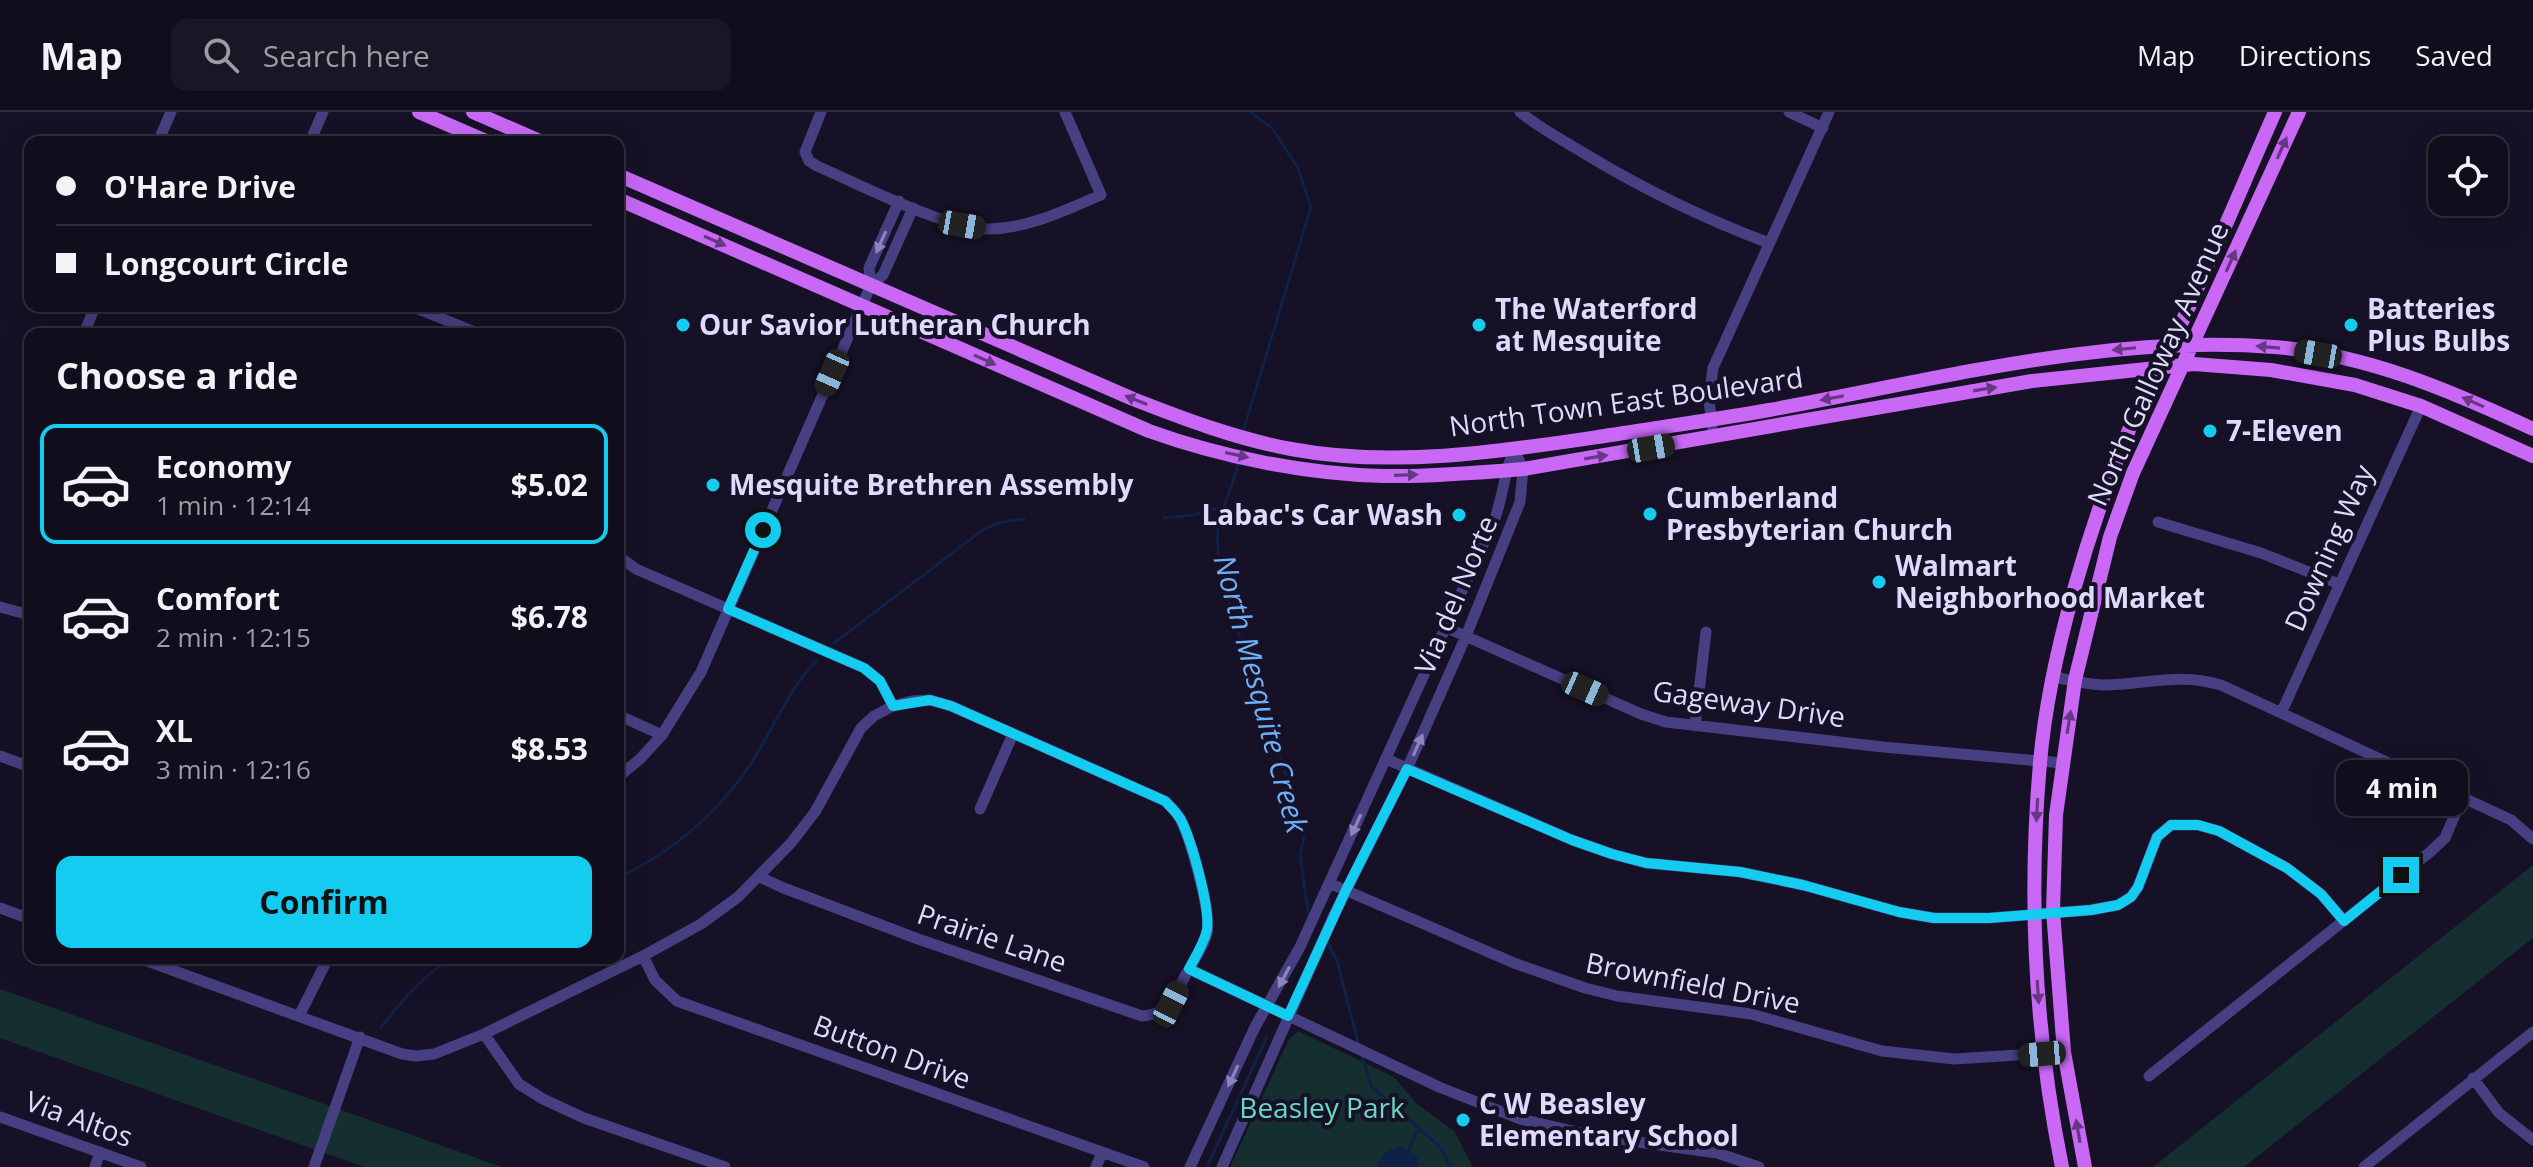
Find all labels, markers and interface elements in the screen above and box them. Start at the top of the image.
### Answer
search box [171,19,731,91]
text: Map [40,29,123,81]
icon: search [199,33,243,77]
text: Search here [263,35,430,76]
text: Map [2137,36,2195,74]
text: Directions [2239,36,2371,74]
text: Saved [2415,36,2493,74]
map controls [2428,136,2508,216]
button: locate [2428,136,2508,216]
one-way arrow [2275,137,2289,160]
text: O'Hare Drive [104,166,296,207]
car [936,209,988,241]
street label: North Galloway Avenue [2077,216,2237,511]
one-way arrow [874,231,888,254]
one-way arrow [703,235,727,248]
text: Longcourt Circle [104,243,349,284]
one-way arrow [2225,249,2238,273]
place label: The Waterford at Mesquite [1495,289,1697,359]
place label: Batteries Plus Bulbs [2367,289,2510,359]
place label: Our Savior Lutheran Church [699,305,1091,343]
marker: Our Savior Lutheran Church [674,316,692,334]
marker: The Waterford at Mesquite [1470,316,1488,334]
marker: Batteries Plus Bulbs [2342,316,2360,334]
car [2292,338,2344,370]
one-way arrow [2256,340,2281,353]
one-way arrow [2111,342,2136,355]
car [811,346,853,400]
text: Choose a ride [56,351,298,400]
one-way arrow [973,353,997,366]
street label: North Town East Boulevard [1446,357,1805,445]
one-way arrow [1973,382,1998,395]
one-way arrow [1819,392,1844,404]
one-way arrow [1124,393,1148,406]
one-way arrow [2462,396,2485,409]
place label: 7-Eleven [2226,411,2343,449]
marker: 7-Eleven [2201,422,2219,440]
car [1625,432,1677,464]
text: Economy [156,446,292,487]
icon: car [60,448,132,520]
one-way arrow [1225,449,1250,462]
one-way arrow [1584,450,1609,463]
street label: Downing Way [2274,458,2382,637]
text: $5.02 [511,464,588,505]
place label: Mesquite Brethren Assembly [729,465,1134,503]
one-way arrow [1394,469,1419,482]
marker: Mesquite Brethren Assembly [704,476,722,494]
place label: Cumberland Presbyterian Church [1666,478,1953,548]
text: 1 min · 12:14 [156,487,311,523]
place label: Labac's Car Wash [1202,495,1443,533]
marker: Cumberland Presbyterian Church [1641,505,1659,523]
marker: Labac's Car Wash [1450,506,1468,524]
street label: Via del Norte [1405,509,1506,680]
route start [745,512,781,548]
place label: Walmart Neighborhood Market [1895,546,2205,616]
water label: North Mesquite Creek [1205,550,1319,839]
marker: Walmart Neighborhood Market [1870,573,1888,591]
text: Comfort [156,578,280,619]
icon: car [60,580,132,652]
text: $6.78 [511,596,588,637]
text: 2 min · 12:15 [156,619,311,655]
car [1558,668,1612,710]
street label: Gageway Drive [1650,671,1848,735]
one-way arrow [2063,709,2076,734]
text: XL [156,710,193,751]
icon: car [60,712,132,784]
text: $8.53 [511,728,588,769]
one-way arrow [1411,733,1425,757]
text: 3 min · 12:16 [156,751,311,787]
callout: 4 min [2335,759,2467,815]
text: 4 min [2366,770,2438,806]
one-way arrow [2031,798,2044,823]
one-way arrow [1349,813,1363,837]
button: Confirm [56,856,592,948]
route end [2383,857,2419,893]
street label: Prairie Lane [913,894,1072,980]
street label: Brownfield Drive [1583,943,1804,1021]
one-way arrow [1278,966,1291,989]
car [1149,977,1193,1031]
one-way arrow [2032,980,2045,1005]
street label: Button Drive [808,1005,976,1097]
car [2017,1040,2067,1068]
one-way arrow [1226,1064,1239,1088]
street label: Via Altos [20,1081,138,1155]
place label: C W Beasley Elementary School [1479,1084,1739,1154]
park label: Beasley Park [1239,1088,1405,1126]
marker: C W Beasley Elementary School [1454,1111,1472,1129]
one-way arrow [2071,1119,2083,1144]

